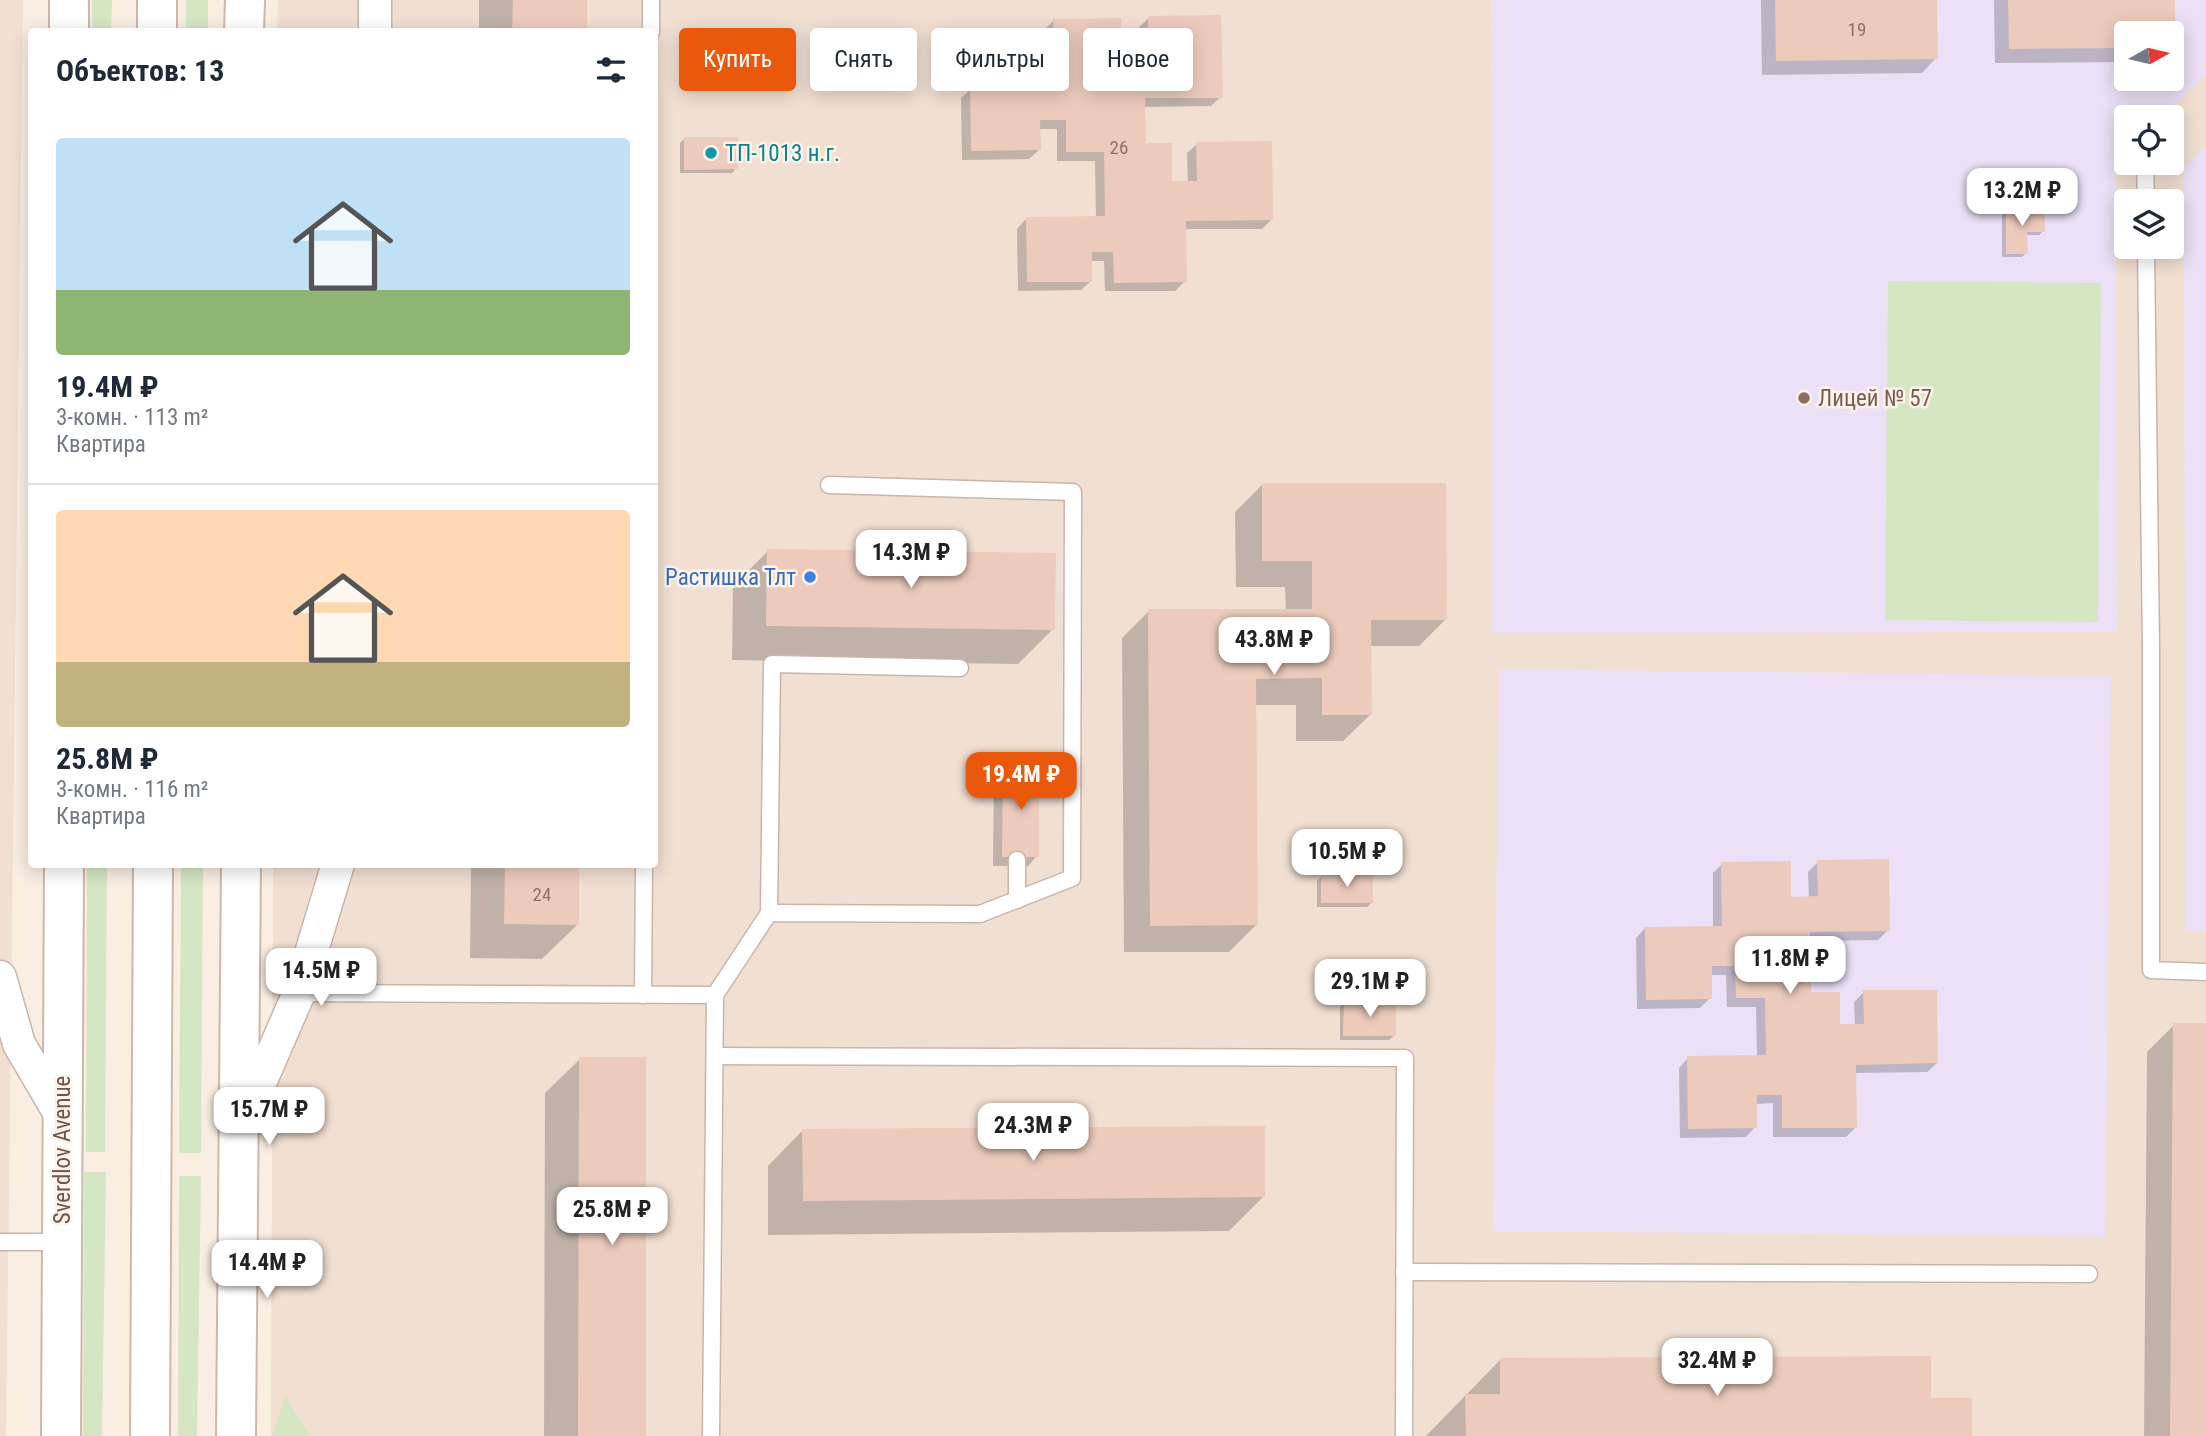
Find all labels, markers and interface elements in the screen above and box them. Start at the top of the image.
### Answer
house number: 19 [1848,18,1866,41]
north arrow [2114,21,2184,91]
map controls [2114,21,2184,259]
chip: Купить [679,28,796,91]
chip: Снять [810,28,917,91]
chip: Фильтры [931,28,1069,91]
chip: Новое [1083,28,1193,91]
icon: filters [592,51,630,89]
text: Объектов: 13 [56,53,224,88]
button: locate [2114,105,2184,175]
house number: 26 [1110,136,1128,159]
place label: ТП-1013 н.г. [725,140,840,167]
marker: ТП-1013 н.г. [703,145,719,161]
pin: 13.2M ₽ [1957,168,2087,228]
text: 13.2M ₽ [1983,177,2061,204]
icon: home [280,183,406,309]
button: layers [2114,189,2184,259]
text: 19.4M ₽ [56,369,159,404]
place label: Лицей № 57 [1818,385,1932,412]
marker: Лицей № 57 [1796,390,1812,406]
text: 3-комн. · 113 m² [56,404,208,431]
text: Квартира [56,431,146,458]
pin: 14.3M ₽ [846,530,976,590]
text: 14.3M ₽ [872,539,950,566]
icon: home [280,555,406,681]
place label: Растишка Тлт [665,564,796,591]
marker: Растишка Тлт [802,569,818,585]
pin: 43.8M ₽ [1209,618,1339,677]
text: 43.8M ₽ [1235,626,1313,653]
text: 25.8M ₽ [56,741,159,776]
pin: 19.4M ₽ [956,752,1086,812]
text: 19.4M ₽ [982,761,1060,788]
text: 3-комн. · 116 m² [56,776,208,803]
text: Квартира [56,803,146,830]
pin: 10.5M ₽ [1282,830,1412,889]
text: 10.5M ₽ [1308,838,1386,865]
house number: 24 [533,883,551,906]
pin: 11.8M ₽ [1725,936,1855,996]
text: 11.8M ₽ [1751,945,1829,972]
pin: 14.5M ₽ [256,948,386,1008]
text: 14.5M ₽ [282,957,360,984]
pin: 29.1M ₽ [1305,960,1435,1019]
text: 29.1M ₽ [1331,968,1409,995]
street label: Sverdlov Avenue [49,1076,76,1224]
pin: 15.7M ₽ [204,1088,334,1147]
text: 15.7M ₽ [230,1096,308,1123]
pin: 24.3M ₽ [968,1104,1098,1163]
text: 24.3M ₽ [994,1112,1072,1139]
pin: 25.8M ₽ [547,1188,677,1247]
text: 25.8M ₽ [573,1196,651,1223]
pin: 14.4M ₽ [202,1240,332,1300]
text: 14.4M ₽ [228,1249,306,1276]
pin: 32.4M ₽ [1652,1338,1782,1398]
text: 32.4M ₽ [1678,1347,1756,1374]

